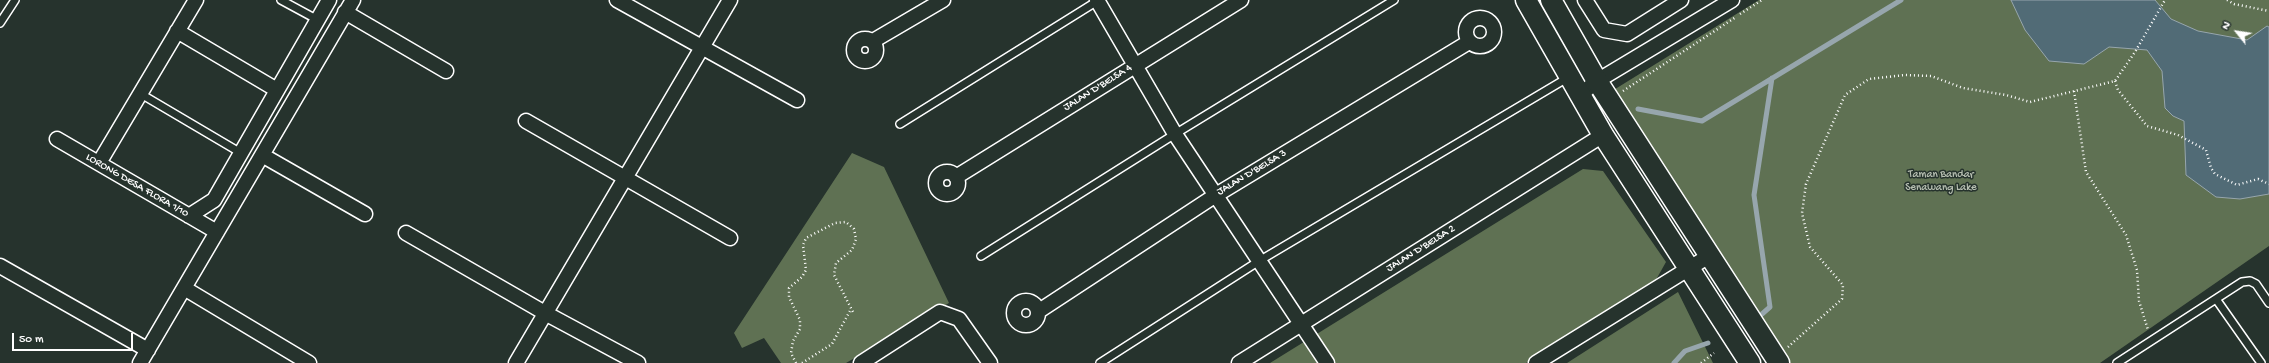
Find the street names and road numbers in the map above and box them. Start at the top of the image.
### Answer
street label: JALAN D'BELSA 4 [1061,62,1135,114]
street label: JALAN D'BELSA 3 [1215,147,1289,199]
street label: LORONG DESA FLORA 1/10 [83,151,191,221]
street label: JALAN D'BELSA 2 [1384,223,1458,275]

